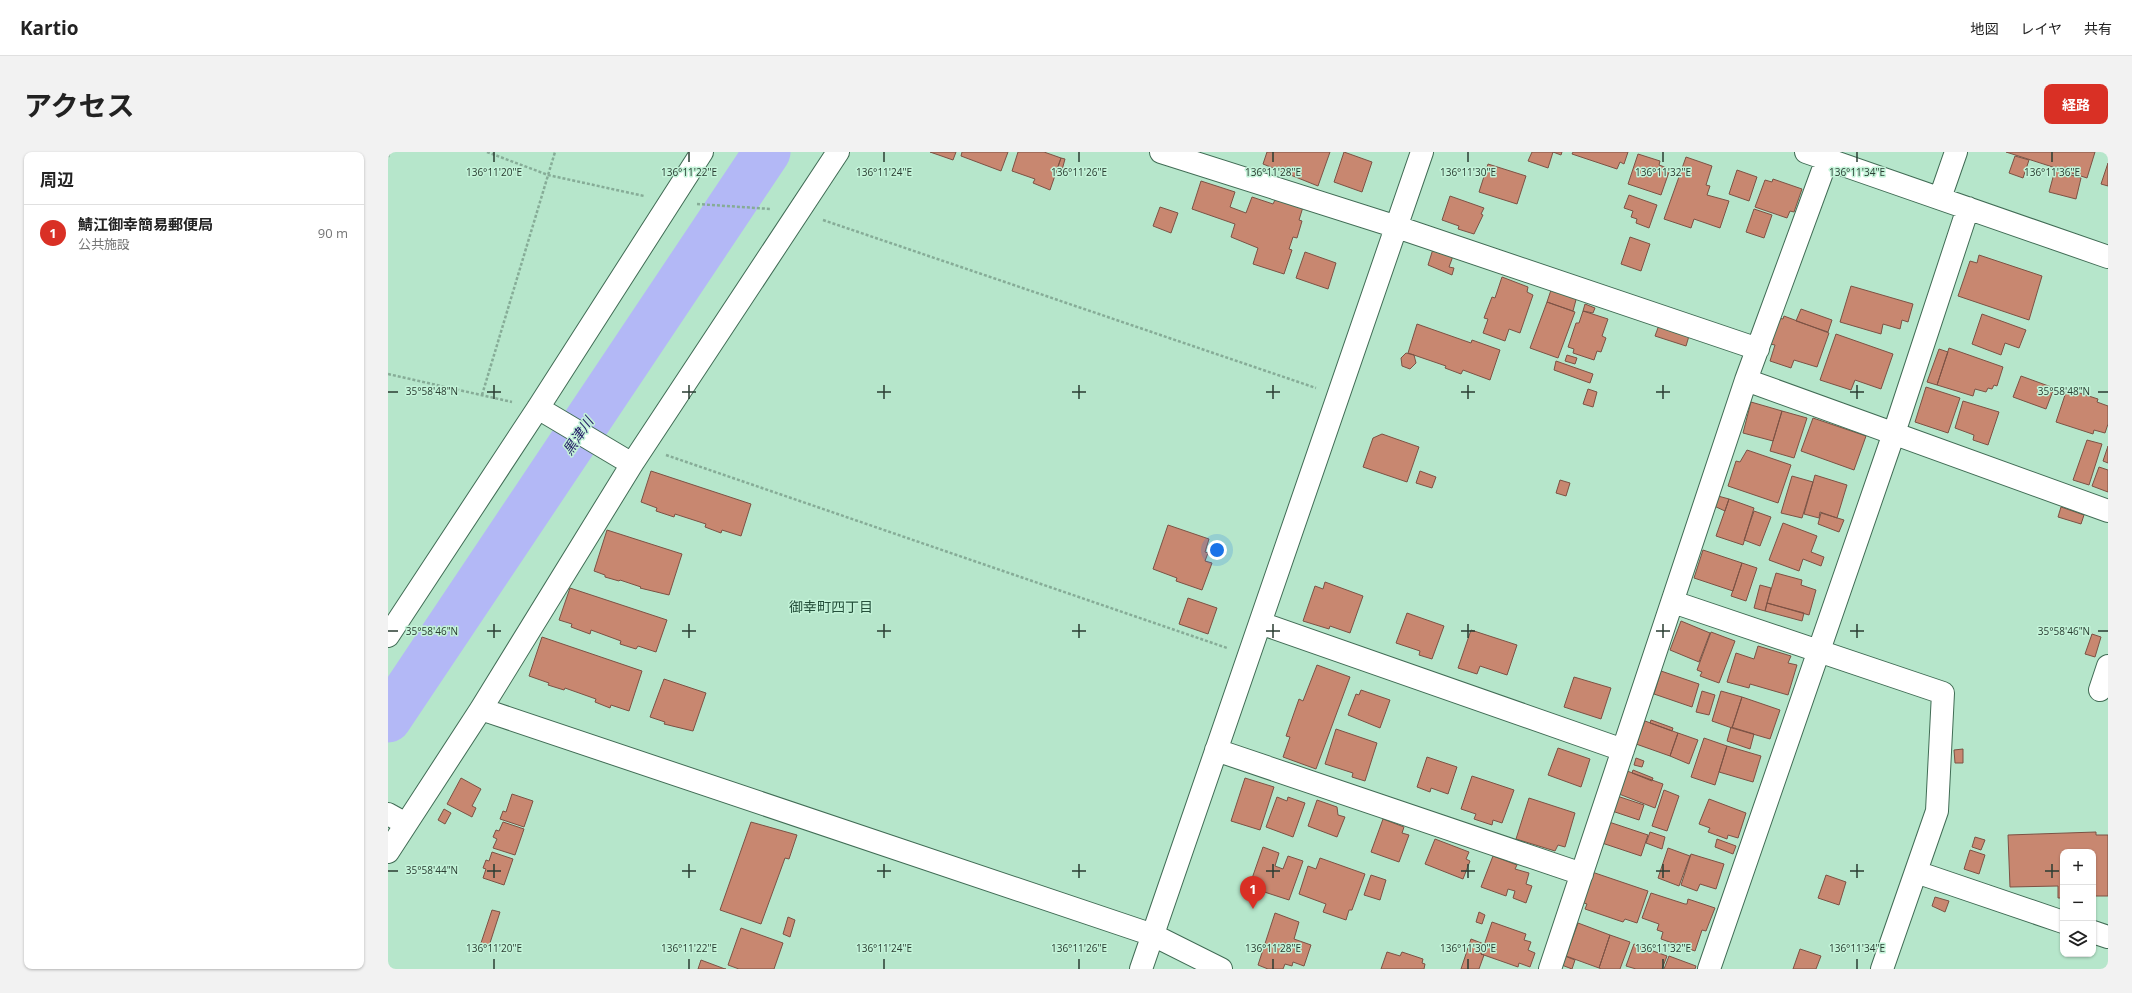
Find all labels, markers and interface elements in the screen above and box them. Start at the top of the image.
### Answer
text: Kartio [20,15,79,41]
text: 地図 [1970,19,1998,38]
text: レイヤ [2020,19,2062,38]
text: 共有 [2084,19,2112,38]
button: 経路 [2044,84,2108,124]
text: アクセス [24,86,135,124]
text: 136°11'20"E [466,165,522,179]
text: 136°11'22"E [661,165,717,179]
text: 136°11'24"E [856,165,912,179]
text: 136°11'26"E [1051,165,1107,179]
text: 136°11'28"E [1245,165,1301,179]
text: 136°11'30"E [1440,165,1496,179]
text: 136°11'32"E [1635,165,1691,179]
text: 136°11'34"E [1829,165,1885,179]
text: 136°11'36"E [2024,165,2080,179]
text: 周辺 [40,168,74,191]
text: 鯖江御幸簡易郵便局 [78,214,213,234]
text: 1 [49,224,57,242]
text: 90 m [318,224,348,242]
text: 公共施設 [78,235,130,253]
text: 35°58'48"N [406,384,458,398]
text: 35°58'48"N [2038,384,2090,398]
water label: 黒津川 [558,411,598,458]
your location [1207,540,1227,560]
district label: 御幸町四丁目 [789,597,873,616]
text: 35°58'46"N [406,624,458,638]
text: 35°58'46"N [2038,624,2090,638]
map controls [2060,849,2096,957]
button: + [2060,849,2096,885]
text: 35°58'44"N [406,863,458,877]
pin: 1 [1240,876,1266,909]
button: − [2060,885,2096,921]
button: layers [2060,921,2096,957]
text: 136°11'20"E [466,941,522,955]
text: 136°11'22"E [661,941,717,955]
text: 136°11'24"E [856,941,912,955]
text: 136°11'26"E [1051,941,1107,955]
text: 136°11'28"E [1245,941,1301,955]
text: 136°11'30"E [1440,941,1496,955]
text: 136°11'32"E [1635,941,1691,955]
text: 136°11'34"E [1829,941,1885,955]

